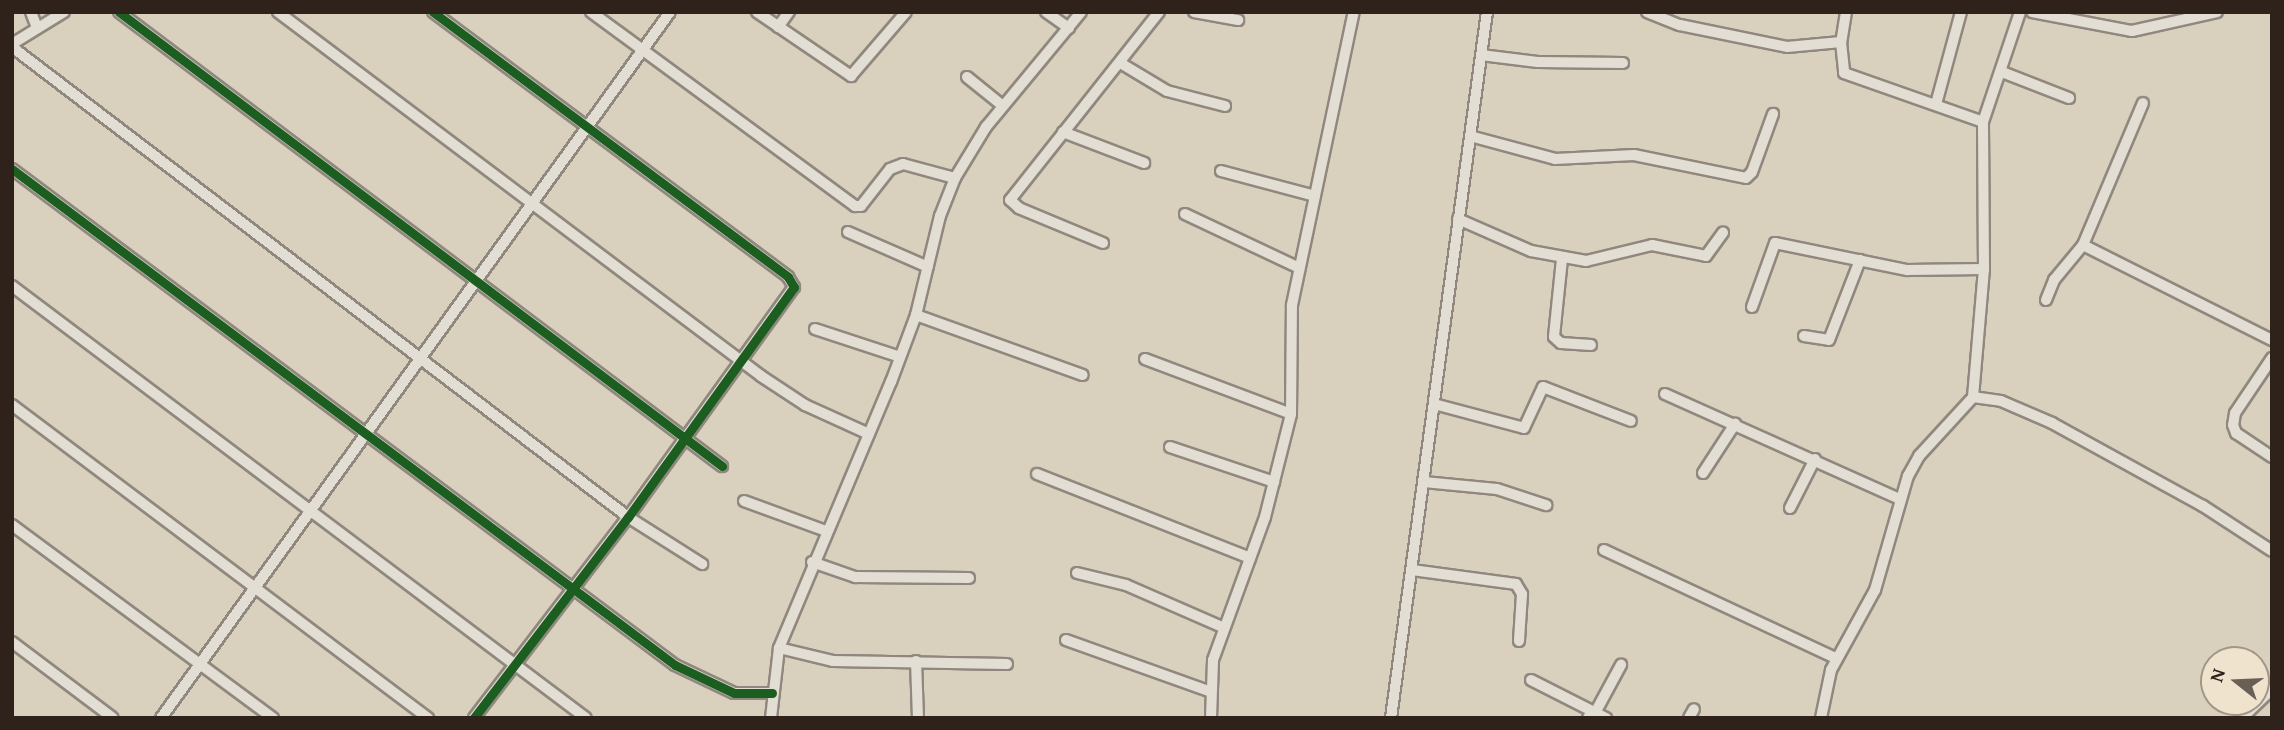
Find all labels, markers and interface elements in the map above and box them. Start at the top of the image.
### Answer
north arrow [2200,646,2270,716]
text: N [2202,665,2232,686]

